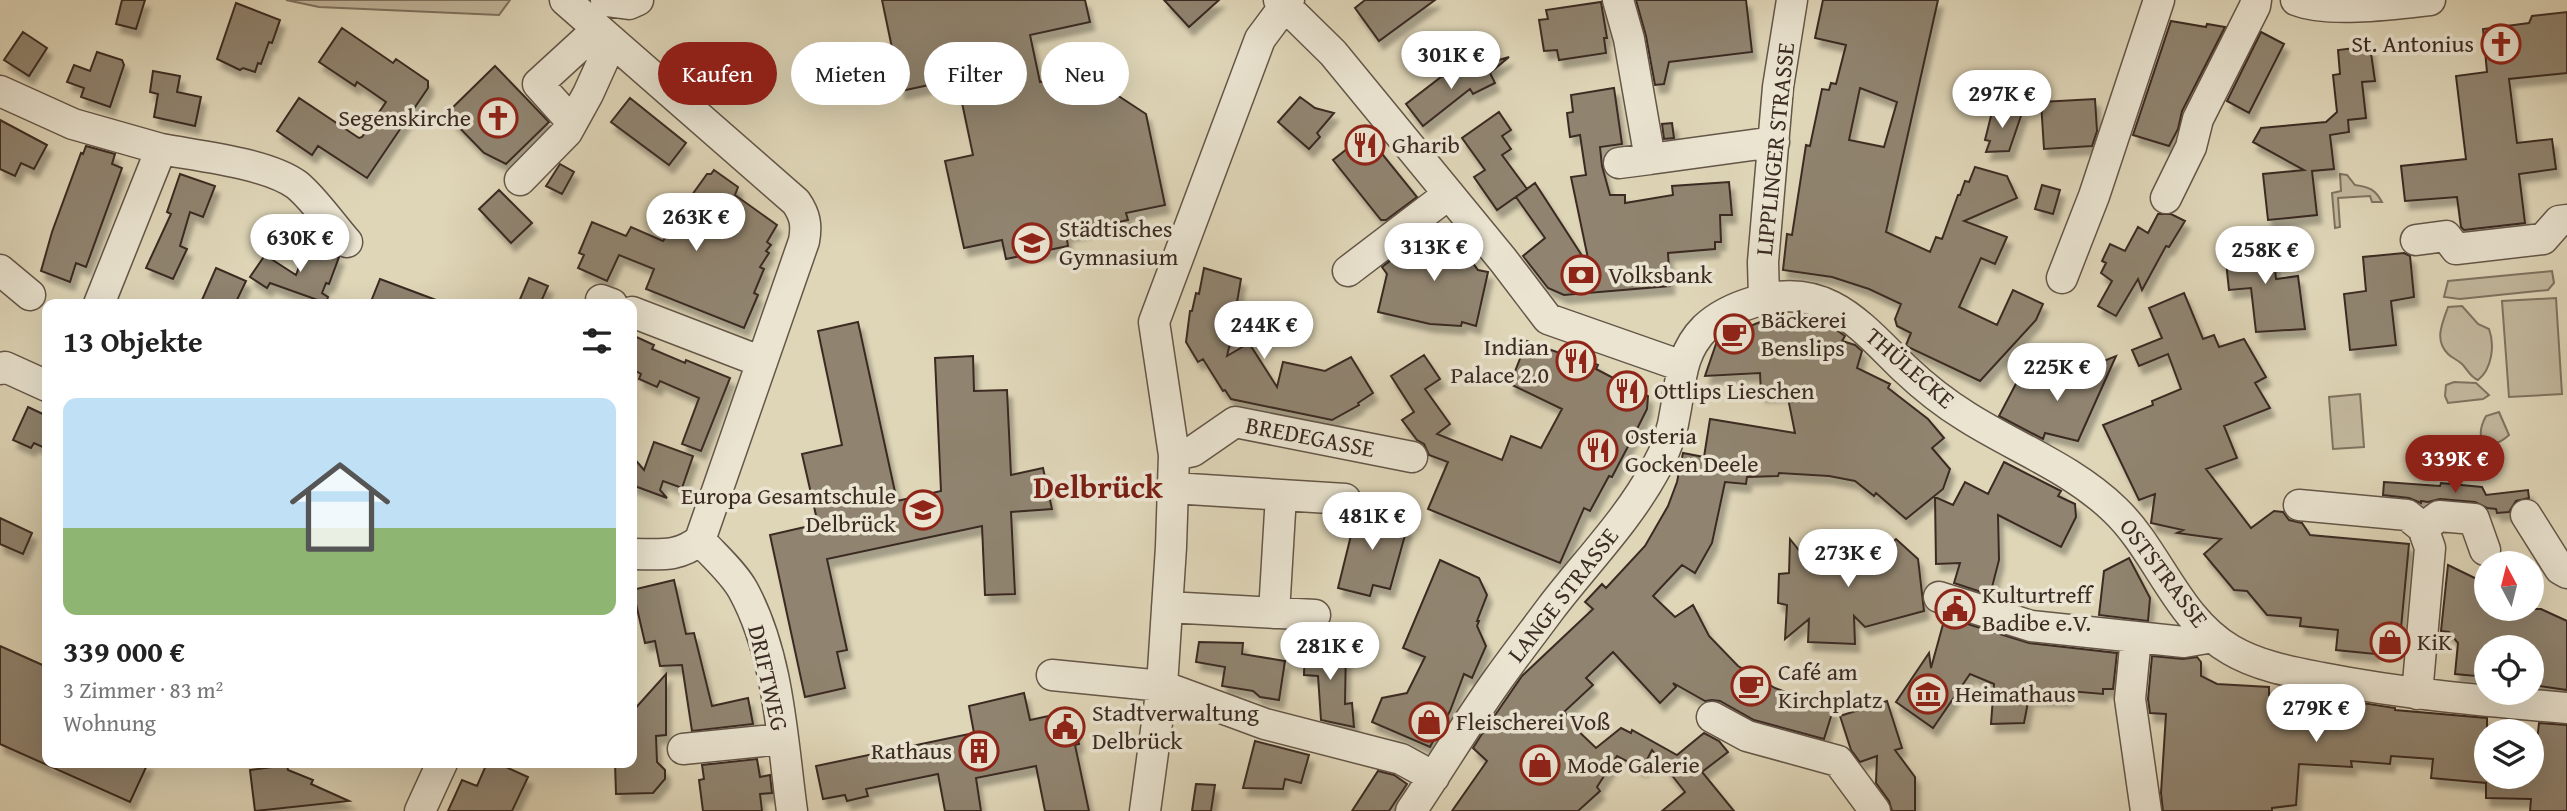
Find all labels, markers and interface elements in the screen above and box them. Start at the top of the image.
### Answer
church icon: St. Antonius [2480,23,2522,65]
place label: St. Antonius [2351,26,2474,61]
pin: 301K € [1394,32,1508,91]
text: 301K € [1417,37,1485,70]
street label: LIPPLINGER STRASSE [1746,41,1803,257]
chip: Kaufen [658,42,777,105]
chip: Mieten [791,42,910,105]
chip: Filter [924,42,1027,105]
chip: Neu [1041,42,1129,105]
pin: 297K € [1945,71,2059,130]
text: 297K € [1968,76,2036,109]
church icon: Segenskirche [477,97,519,139]
place label: Segenskirche [338,100,471,135]
restaurant icon: Gharib [1344,124,1386,166]
place label: Gharib [1392,127,1460,162]
pin: 263K € [639,194,753,253]
text: 263K € [662,199,730,232]
place label: Städtisches Gymnasium [1059,211,1179,274]
pin: 630K € [243,215,357,274]
text: 630K € [266,220,334,253]
school or university icon: Städtisches Gymnasium [1011,222,1053,264]
pin: 313K € [1377,224,1491,283]
pin: 258K € [2208,226,2322,286]
text: 313K € [1400,229,1468,262]
text: 258K € [2231,232,2299,265]
bank icon: Volksbank [1560,254,1602,296]
place label: Volksbank [1608,257,1713,292]
pin: 244K € [1207,302,1321,361]
place label: Bäckerei Benslips [1761,302,1847,365]
text: 244K € [1230,307,1298,340]
cafe icon: Bäckerei Benslips [1713,313,1755,355]
text: 13 Objekte [63,319,203,363]
street label: THÜLECKE [1858,319,1963,416]
icon: filters [578,322,616,360]
place label: Indian Palace 2.0 [1451,329,1550,392]
restaurant icon: Indian Palace 2.0 [1555,340,1597,382]
pin: 225K € [2000,344,2114,403]
text: 225K € [2023,349,2091,382]
restaurant icon: Ottlips Lieschen [1606,370,1648,412]
place label: Ottlips Lieschen [1654,373,1815,408]
street label: BREDEGASSE [1243,407,1378,466]
place label: Osteria Gocken Deele [1625,418,1759,481]
restaurant icon: Osteria Gocken Deele [1577,429,1619,471]
pin: 339K € [2398,435,2512,495]
text: 339K € [2421,441,2489,474]
icon: home [277,444,403,570]
district label: Delbrück [1033,463,1164,510]
place label: Europa Gesamtschule Delbrück [681,478,897,541]
school or university icon: Europa Gesamtschule Delbrück [902,489,944,531]
pin: 481K € [1315,492,1429,552]
text: 481K € [1338,498,1406,531]
street label: OSTSTRASSE [2112,511,2217,635]
street label: LANGE STRASSE [1499,520,1626,670]
pin: 273K € [1791,530,1905,589]
text: 273K € [1814,535,1882,568]
north arrow [2474,551,2544,621]
map controls [2474,551,2544,789]
place label: Kulturtreff Badibe e.V. [1982,577,2095,640]
public building icon: Kulturtreff Badibe e.V. [1934,588,1976,630]
shop icon: KiK [2369,621,2411,663]
street label: DRIFTWEG [739,622,798,734]
pin: 281K € [1273,622,1387,682]
place label: KiK [2417,624,2453,659]
text: 281K € [1296,628,1364,661]
text: 339 000 € [63,629,185,673]
button: locate [2474,635,2544,705]
place label: Café am Kirchplatz [1778,654,1882,717]
cafe icon: Café am Kirchplatz [1730,665,1772,707]
text: 3 Zimmer · 83 m² [63,673,223,706]
museum icon: Heimathaus [1907,673,1949,715]
place label: Heimathaus [1955,676,2076,711]
pin: 279K € [2259,684,2373,744]
text: 279K € [2282,690,2350,723]
place label: Stadtverwaltung Delbrück [1092,695,1259,758]
shop icon: Fleischerei Voß [1408,701,1450,743]
place label: Fleischerei Voß [1456,704,1610,739]
text: Wohnung [63,706,156,739]
public building icon: Stadtverwaltung Delbrück [1044,706,1086,748]
button: layers [2474,719,2544,789]
building icon: Rathaus [958,730,1000,772]
place label: Rathaus [871,733,952,768]
shop icon: Mode Galerie [1519,744,1561,786]
place label: Mode Galerie [1567,747,1700,782]

